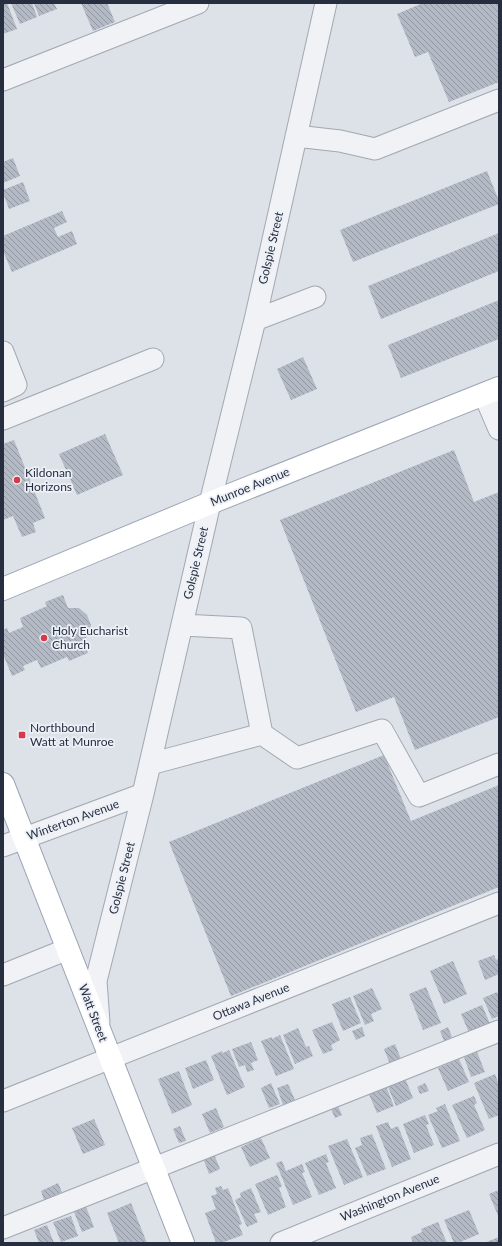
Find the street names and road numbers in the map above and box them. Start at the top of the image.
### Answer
street label: Golspie Street [255,209,286,286]
street label: Munroe Avenue [208,464,292,509]
street label: Golspie Street [180,524,211,601]
street label: Winterton Avenue [25,796,121,843]
street label: Golspie Street [105,839,138,916]
street label: Ottawa Avenue [210,979,291,1024]
street label: Watt Street [76,982,112,1044]
street label: Washington Avenue [338,1171,442,1224]

